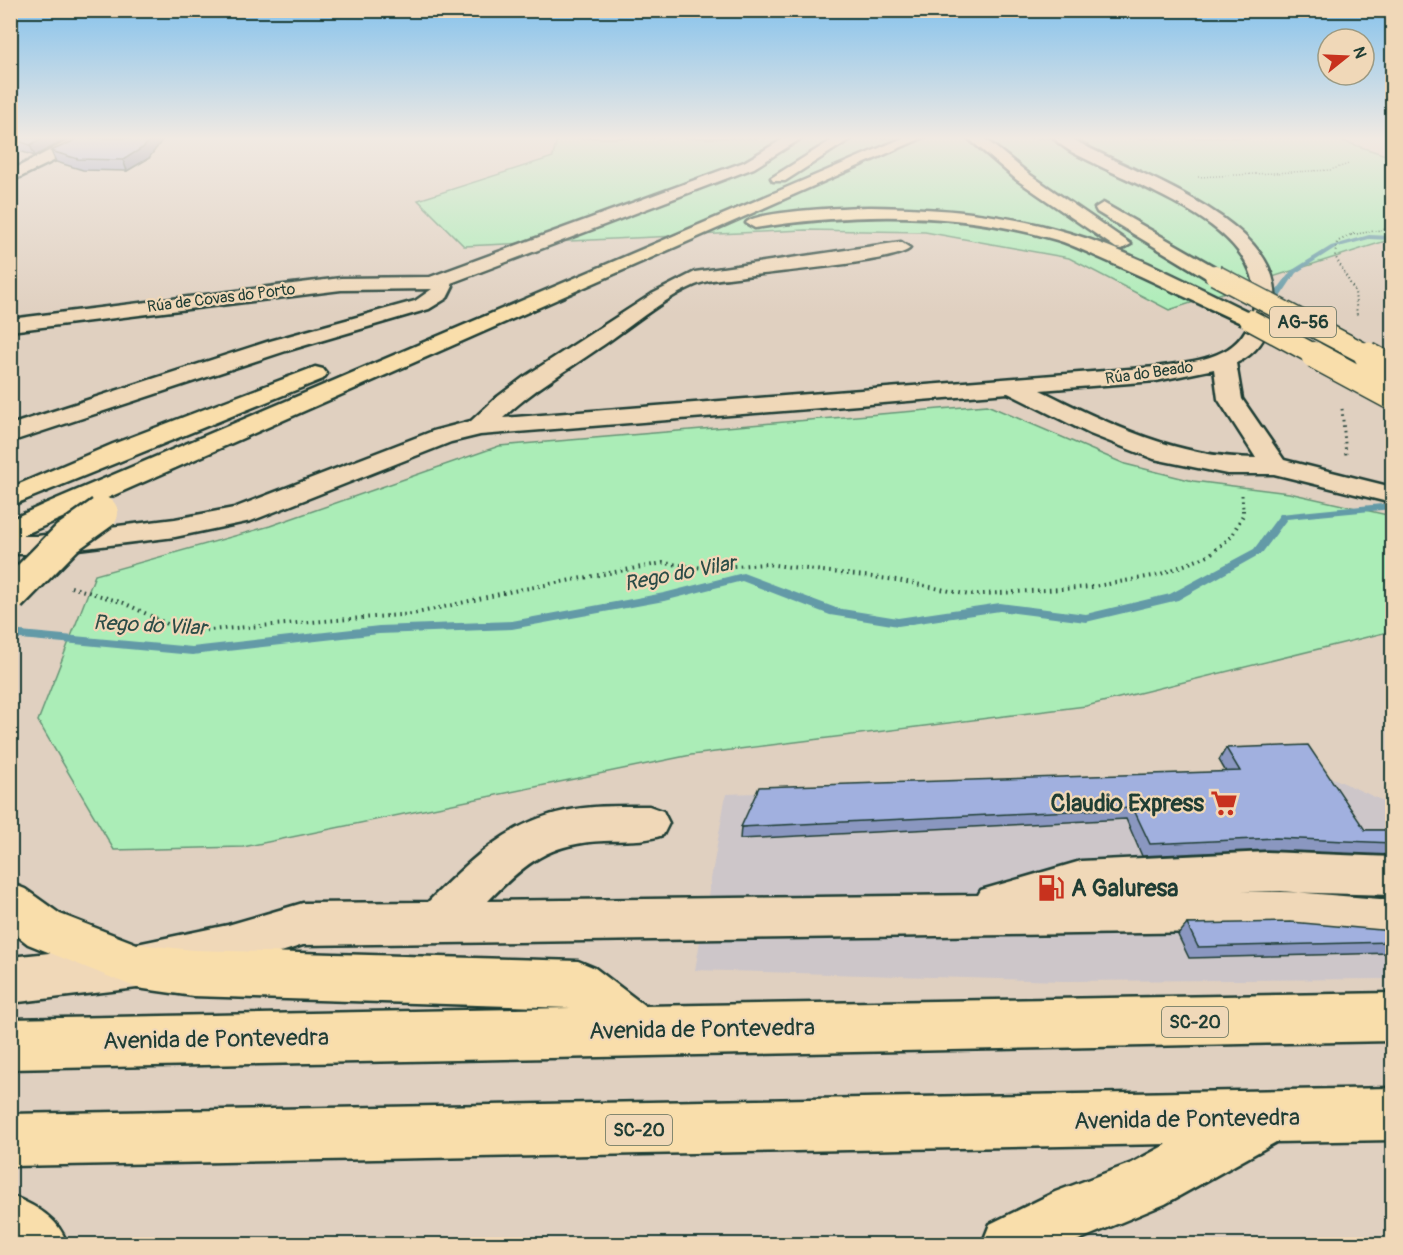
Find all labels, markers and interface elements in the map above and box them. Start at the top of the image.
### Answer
north arrow [1316,27,1376,87]
text: N [1348,44,1371,61]
street label: Rúa de Covas do Porto [146,279,297,317]
road number: AG-56 [1270,307,1336,337]
street label: Rúa do Beado [1104,357,1195,389]
water label: Rego do Vilar [622,549,741,598]
water label: Rego do Vilar [93,609,210,642]
supermarket icon: Claudio Express [1209,788,1239,818]
place label: Claudio Express [1051,789,1204,818]
fuel station icon: A Galuresa [1036,873,1066,903]
place label: A Galuresa [1071,874,1178,903]
road number: SC-20 [1162,1007,1228,1037]
street label: Avenida de Pontevedra [589,1013,815,1046]
street label: Avenida de Pontevedra [103,1023,329,1056]
street label: Avenida de Pontevedra [1074,1103,1300,1136]
road number: SC-20 [606,1115,672,1145]

